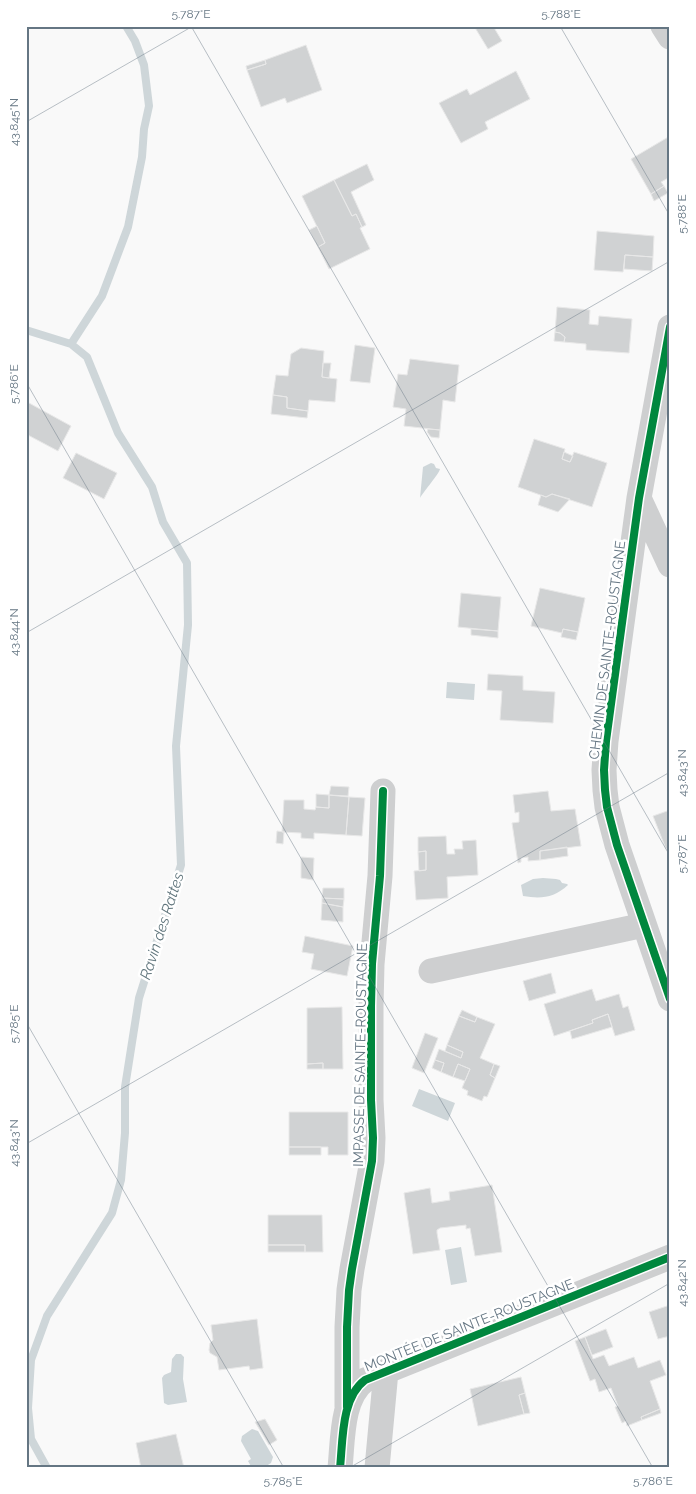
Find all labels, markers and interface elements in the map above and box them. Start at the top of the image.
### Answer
text: 5.787°E [172,7,210,21]
text: 5.788°E [541,7,581,21]
text: 43.845°N [7,98,21,146]
text: 5.788°E [675,194,689,234]
text: 5.786°E [7,364,21,404]
street label: CHEMIN DE SAINTE-ROUSTAGNE [586,540,628,760]
text: 43.844°N [7,608,21,656]
text: 43.843°N [675,749,689,797]
text: 5.787°E [675,835,689,873]
water label: Ravin des Rattes [136,870,188,982]
street label: IMPASSE DE SAINTE-ROUSTAGNE [350,943,370,1167]
text: 5.785°E [7,1004,21,1044]
text: 43.843°N [7,1119,21,1167]
text: 43.842°N [675,1259,689,1307]
street label: MONTÉE DE SAINTE-ROUSTAGNE [362,1275,576,1374]
text: 5.785°E [263,1474,303,1488]
text: 5.786°E [633,1474,673,1488]

